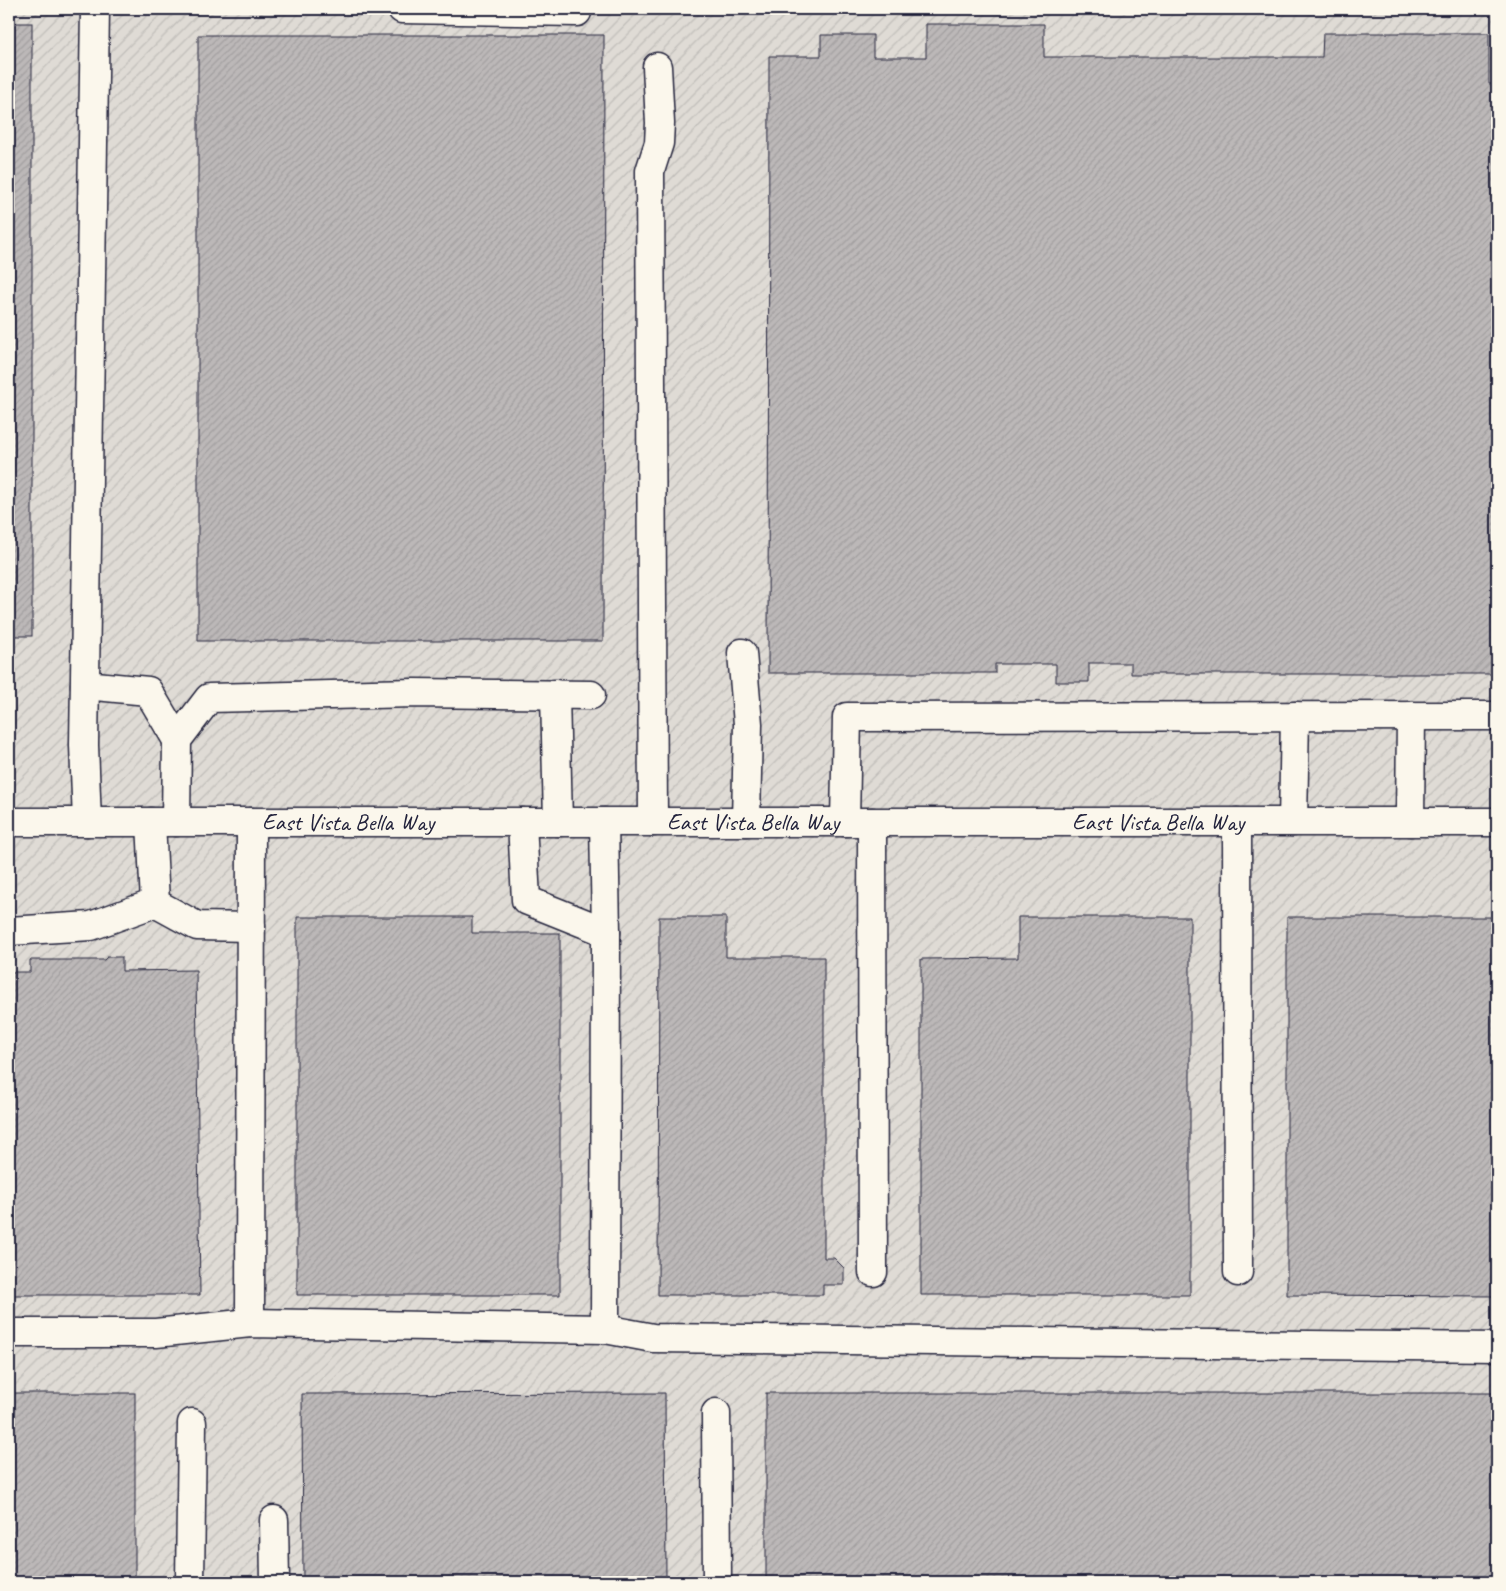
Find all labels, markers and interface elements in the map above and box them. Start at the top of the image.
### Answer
street label: East Vista Bella Way [262,807,436,837]
street label: East Vista Bella Way [667,807,841,837]
street label: East Vista Bella Way [1072,807,1246,837]

